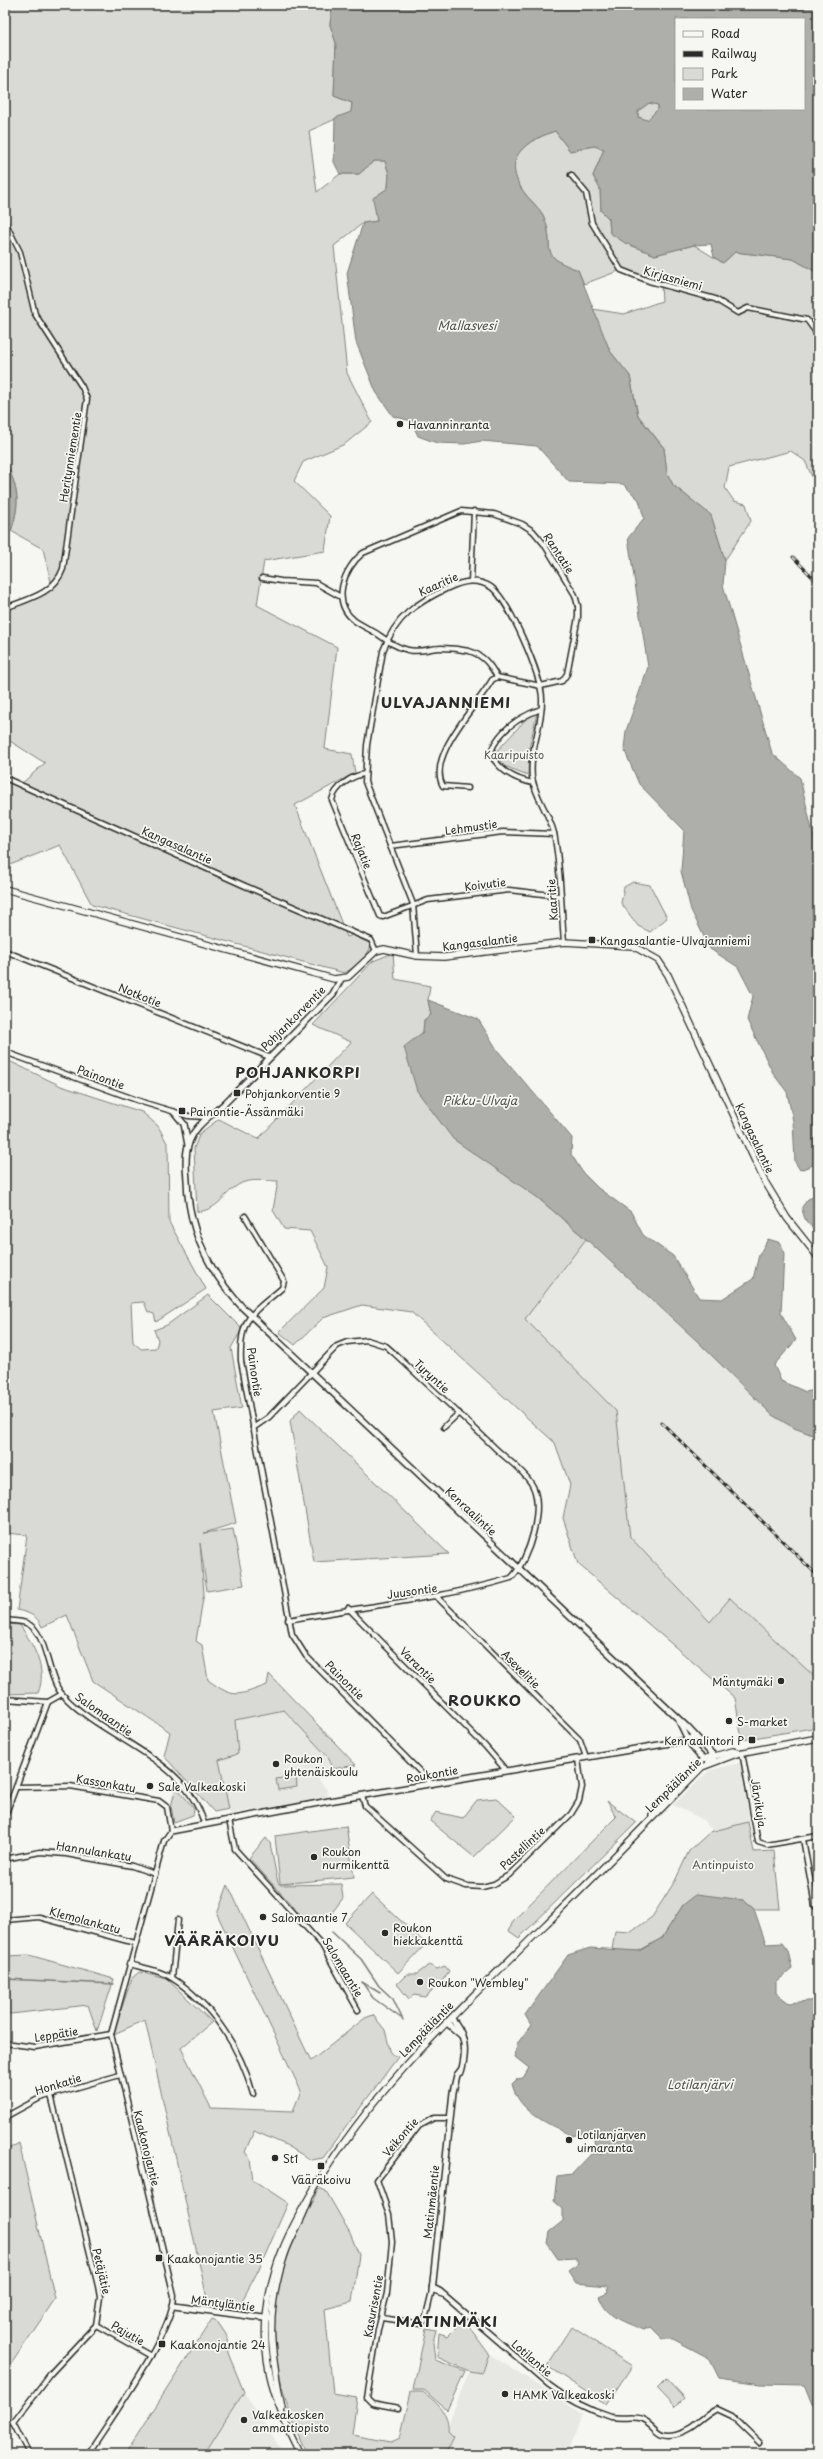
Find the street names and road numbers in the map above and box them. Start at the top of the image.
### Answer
street label: Kirjasniemi [642,262,704,294]
street label: Heritynniementie [54,410,86,503]
street label: Rantatie [539,529,579,577]
street label: Kaaritie [415,568,461,600]
street label: Lehmustie [444,815,498,839]
street label: Kangasalantie [139,822,215,868]
street label: Rajatie [347,831,377,872]
street label: Koivutie [463,873,507,895]
street label: Kaaritie [542,878,562,921]
street label: Kangasalantie [441,929,519,955]
street label: Notkotie [116,979,164,1011]
street label: Pohjankorventie [257,982,329,1054]
street label: Painontie [75,1061,127,1094]
street label: Kangasalantie [731,1100,779,1176]
street label: Painontie [243,1346,267,1398]
street label: Tyryntie [410,1355,454,1397]
street label: Kenraalintie [441,1483,501,1539]
street label: Juusontie [386,1579,438,1603]
street label: Varantie [396,1643,440,1687]
street label: Asevelitie [498,1646,544,1692]
street label: Painontie [321,1656,369,1704]
street label: Salomaantie [72,1688,136,1740]
street label: Lempääläntie [641,1754,705,1816]
street label: Roukontie [405,1761,459,1787]
street label: Kassonkatu [75,1769,137,1797]
street label: Järvikuja [747,1777,771,1829]
street label: Pastellintie [496,1822,549,1873]
street label: Hannulankatu [55,1837,133,1865]
street label: Klemolankatu [47,1902,123,1938]
street label: Salomaantie [318,1934,368,2000]
street label: Lempääläntie [395,1997,457,2061]
street label: Leppätie [33,2022,79,2046]
street label: Honkatie [33,2069,84,2099]
street label: Kaakonojantie [129,2108,165,2188]
street label: Veikontie [378,2113,422,2160]
street label: Matinmäentie [419,2164,443,2240]
street label: Petäjätie [88,2246,116,2296]
street label: Kasurisentie [359,2273,387,2339]
street label: Mäntyläntie [190,2291,256,2315]
street label: Pajutie [108,2317,148,2349]
street label: Lotilantie [508,2335,556,2381]

